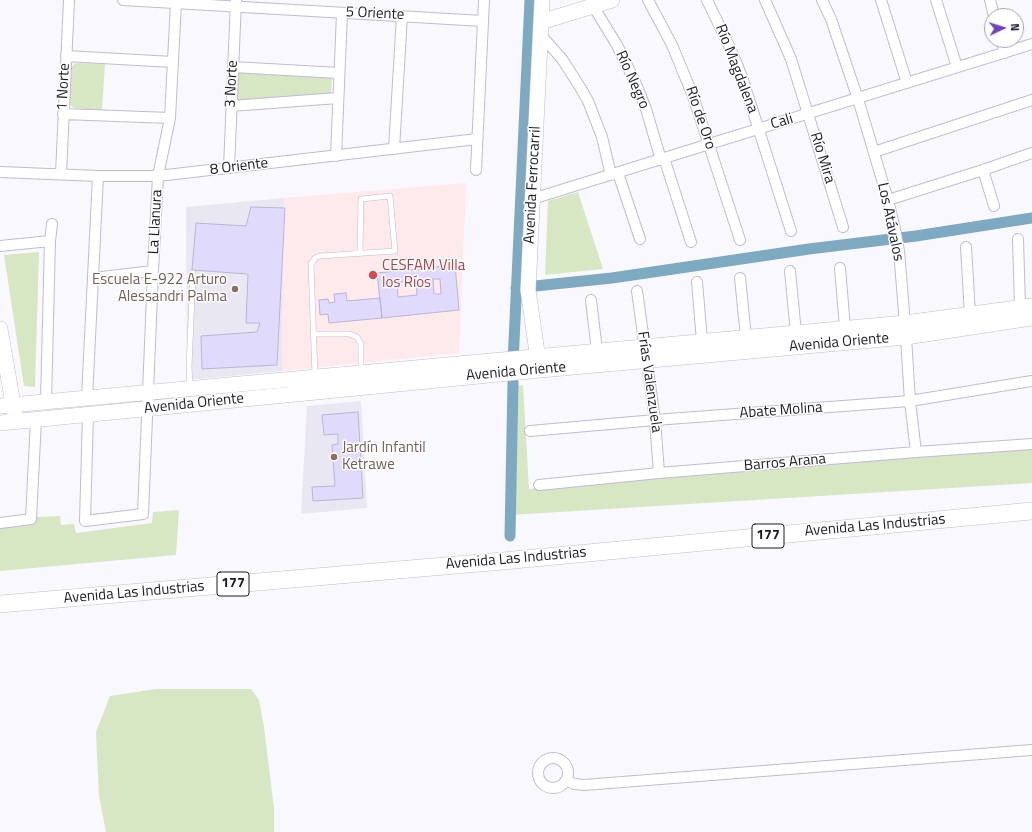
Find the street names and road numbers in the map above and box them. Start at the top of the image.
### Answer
street label: 5 Oriente [345,3,405,25]
street label: Río Magdalena [711,22,761,116]
street label: Río Negro [611,48,653,112]
street label: 3 Norte [222,60,242,108]
street label: 1 Norte [54,63,74,111]
street label: Río de Oro [681,84,719,152]
street label: Cali [769,110,795,134]
street label: Avenida Ferrocarril [521,126,545,244]
street label: Río Mira [806,130,838,186]
street label: 8 Oriente [209,155,269,179]
street label: Los Atávalos [873,181,907,263]
street label: La Llanura [145,189,167,255]
street label: Frías Valenzuela [633,330,665,434]
street label: Avenida Oriente [788,330,890,356]
street label: Avenida Oriente [465,359,567,385]
street label: Avenida Oriente [143,390,245,418]
street label: Abate Molina [739,399,823,423]
street label: Barros Arana [743,450,827,476]
street label: Avenida Las Industrias [804,511,946,541]
road number: 177 [752,524,784,548]
street label: Avenida Las Industrias [445,544,587,574]
road number: 177 [217,572,249,596]
street label: Avenida Las Industrias [63,578,205,608]

